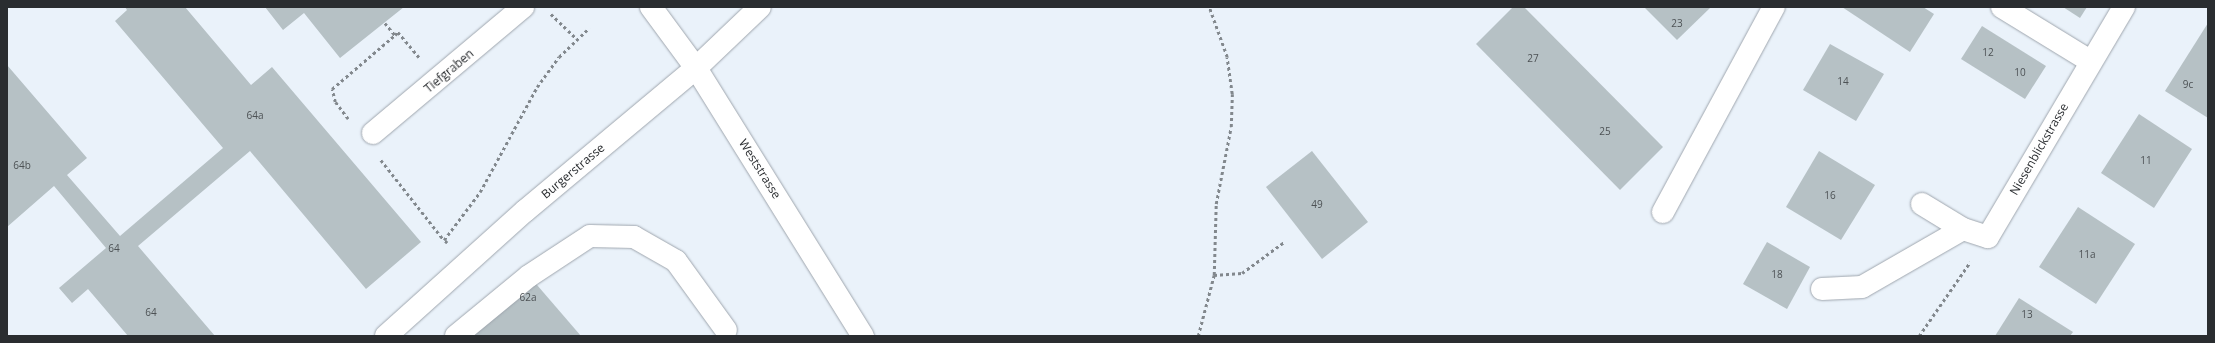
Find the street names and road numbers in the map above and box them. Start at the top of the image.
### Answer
street label: Tiefgraben [421,46,477,96]
street label: Niesenblickstrasse [2007,100,2071,198]
street label: Weststrasse [736,137,784,201]
street label: Burgerstrasse [539,140,607,202]

